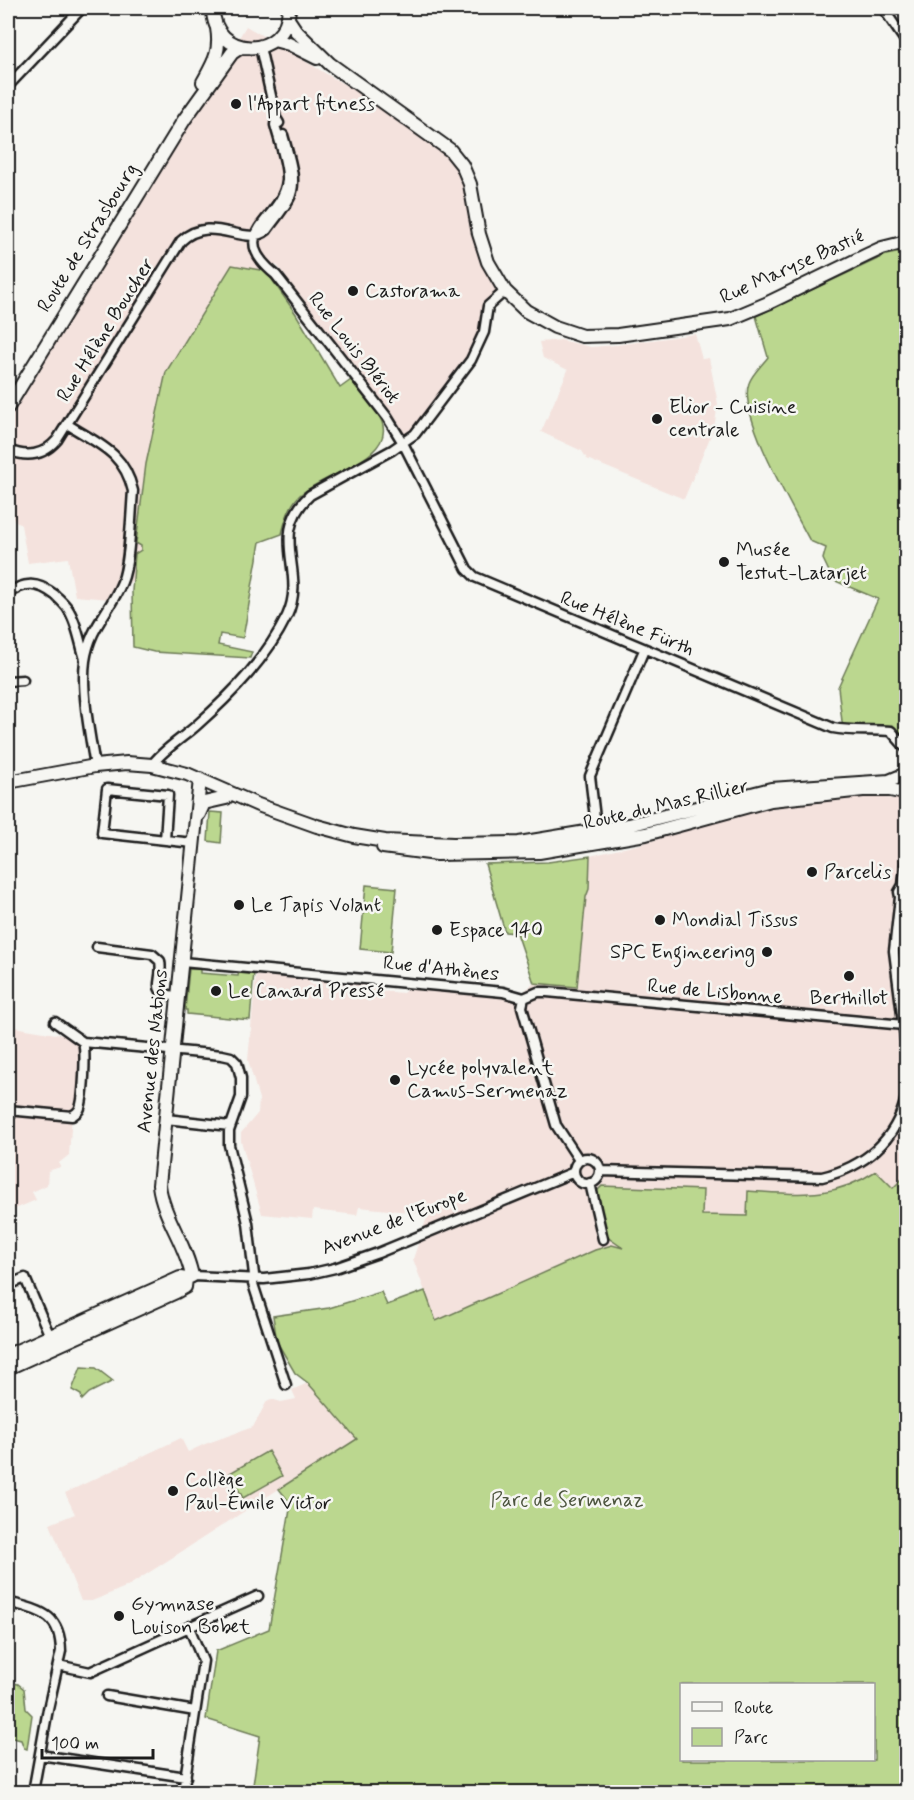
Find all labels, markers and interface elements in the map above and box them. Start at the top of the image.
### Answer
place label: l'Appart fitness [248,91,375,119]
marker: l'Appart fitness [229,97,243,111]
street label: Route de Strasbourg [31,158,145,318]
street label: Rue Maryse Bastié [716,223,869,311]
street label: Rue Hélène Boucher [51,253,161,407]
place label: Castorama [365,278,461,305]
marker: Castorama [346,284,360,298]
street label: Rue Louis Blériot [302,286,406,410]
place label: Elior - Cuisine centrale [669,394,797,444]
marker: Elior - Cuisine centrale [650,412,664,426]
place label: Musée Testut-Latarjet [736,537,867,587]
marker: Musée Testut-Latarjet [717,555,731,569]
street label: Rue Hélène Fürth [556,585,698,663]
street label: Route du Mas Rillier [581,773,751,837]
place label: Parcelis [824,859,891,886]
marker: Parcelis [805,865,819,879]
place label: Le Tapis Volant [251,892,381,919]
marker: Le Tapis Volant [232,898,246,912]
place label: Mondial Tissus [672,907,798,934]
marker: Mondial Tissus [653,913,667,927]
place label: Espace 140 [449,917,543,944]
marker: Espace 140 [430,923,444,937]
place label: SPC Engineering [610,939,755,968]
marker: SPC Engineering [760,945,774,959]
street label: Rue d'Athènes [382,949,500,989]
street label: Avenue des Nations [131,968,175,1134]
marker: Berthillot [842,969,856,983]
street label: Rue de Lisbonne [646,973,784,1011]
place label: Le Canard Pressé [228,978,384,1005]
marker: Le Canard Pressé [209,984,223,998]
place label: Berthillot [810,985,888,1012]
place label: Lycée polyvalent Camus-Sermenaz [407,1055,568,1105]
marker: Lycée polyvalent Camus-Sermenaz [388,1073,402,1087]
street label: Avenue de l'Europe [318,1182,471,1262]
place label: Collège Paul-Émile Victor [185,1467,332,1517]
marker: Collège Paul-Émile Victor [166,1484,180,1498]
park label: Parc de Sermenaz [490,1487,644,1514]
place label: Gymnase Louison Bobet [131,1591,251,1641]
marker: Gymnase Louison Bobet [112,1609,126,1623]
legend [680,1683,875,1761]
text: Route [734,1696,773,1720]
scale bar [42,1722,153,1760]
text: Parc [734,1726,768,1750]
text: 100 m [51,1732,99,1756]

